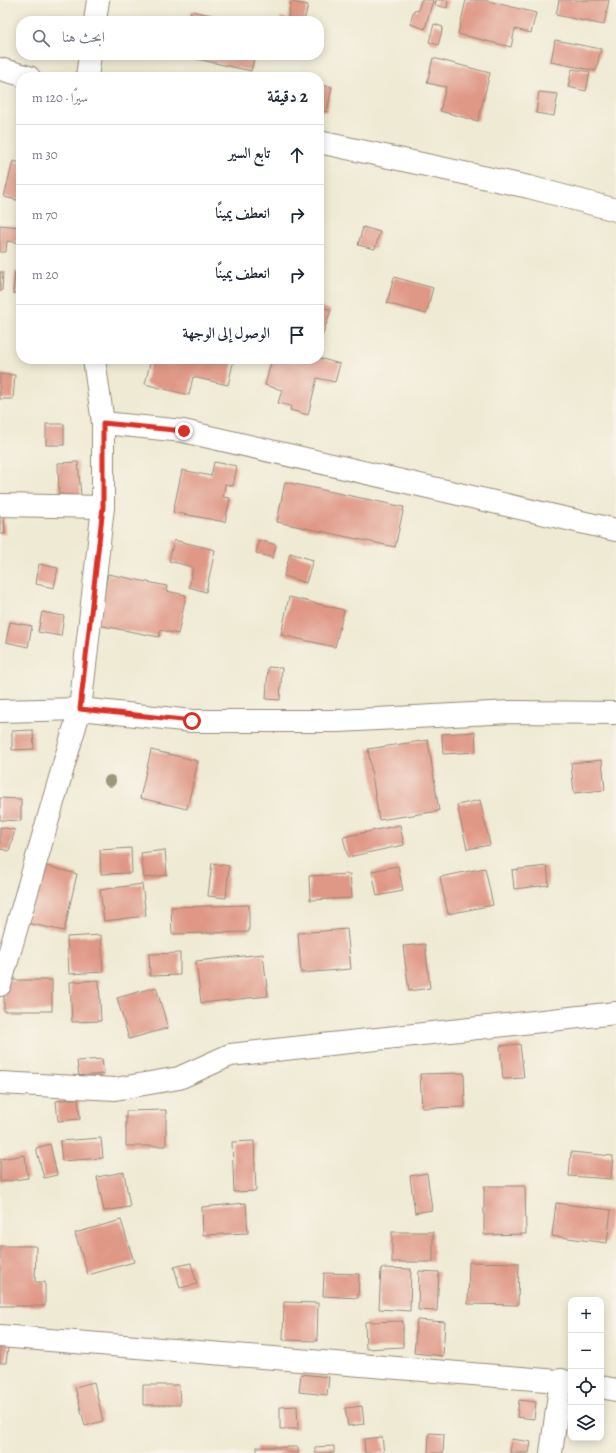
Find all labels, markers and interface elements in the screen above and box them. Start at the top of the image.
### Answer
search box [16,16,324,60]
icon: search [30,27,52,49]
text: ابحث هنا [62,27,105,47]
text: 2 دقيقة [267,85,308,108]
text: سيرًا · 120 m [32,89,88,106]
text: تابع السير [228,143,270,163]
icon: ahead [286,144,308,166]
text: 30 m [32,146,58,163]
text: انعطف يمينًا [215,203,270,223]
icon: right [286,204,308,226]
text: 70 m [32,206,58,223]
text: انعطف يمينًا [215,263,270,283]
icon: right [286,264,308,286]
text: 20 m [32,266,59,283]
text: الوصول إلى الوجهة [183,323,270,343]
icon: arrive [286,324,308,346]
route end [175,422,193,440]
route start [183,712,201,730]
map controls [568,1297,604,1441]
button: + [568,1297,604,1333]
button: − [568,1333,604,1369]
button: locate [568,1369,604,1405]
button: layers [568,1405,604,1441]

